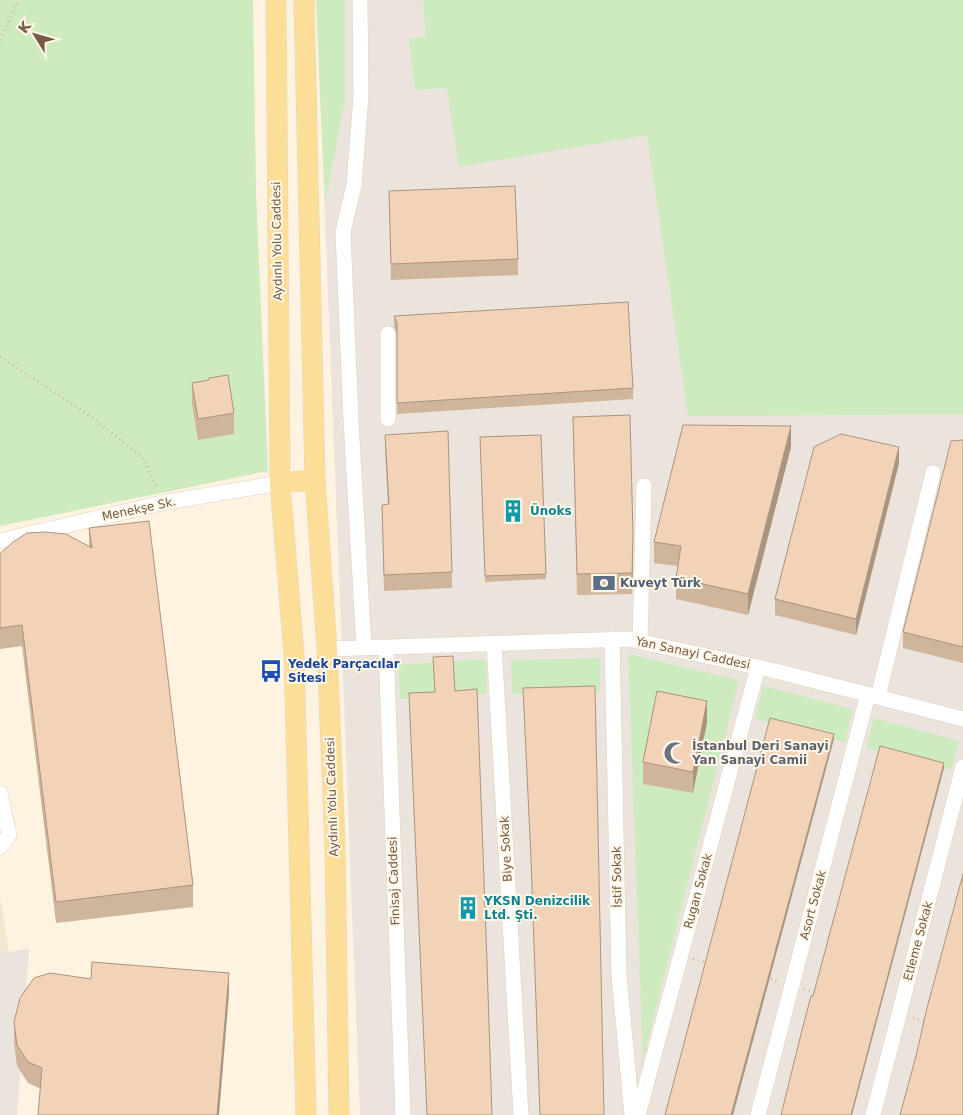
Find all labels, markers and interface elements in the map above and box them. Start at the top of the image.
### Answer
north arrow [10,10,60,60]
text: K [15,17,35,36]
street label: Aydınlı Yolu Caddesi [269,181,285,301]
street label: Menekşe Sk. [101,494,177,524]
building icon: Ünoks [500,498,526,524]
place label: Ünoks [530,503,572,518]
bank icon: Kuveyt Türk [591,570,617,596]
place label: Kuveyt Türk [620,576,702,590]
street label: Yan Sanayi Caddesi [634,634,751,672]
place label: Yedek Parçacılar Sitesi [287,657,400,685]
bus stop icon: Yedek Parçacılar Sitesi [258,658,284,684]
street label: Aydınlı Yolu Caddesi [323,737,341,857]
place label: İstanbul Deri Sanayi Yan Sanayi Camii [691,738,829,767]
mosque icon: İstanbul Deri Sanayi Yan Sanayi Camii [662,740,688,766]
street label: Biye Sokak [497,816,515,882]
street label: Finisaj Caddesi [385,836,403,926]
street label: İstif Sokak [608,846,625,908]
street label: Rugan Sokak [681,852,715,930]
street label: Asort Sokak [797,869,829,941]
place label: YKSN Denizcilik Ltd. Şti. [483,894,591,922]
building icon: YKSN Denizcilik Ltd. Şti. [455,895,481,921]
street label: Etleme Sokak [901,900,935,982]

